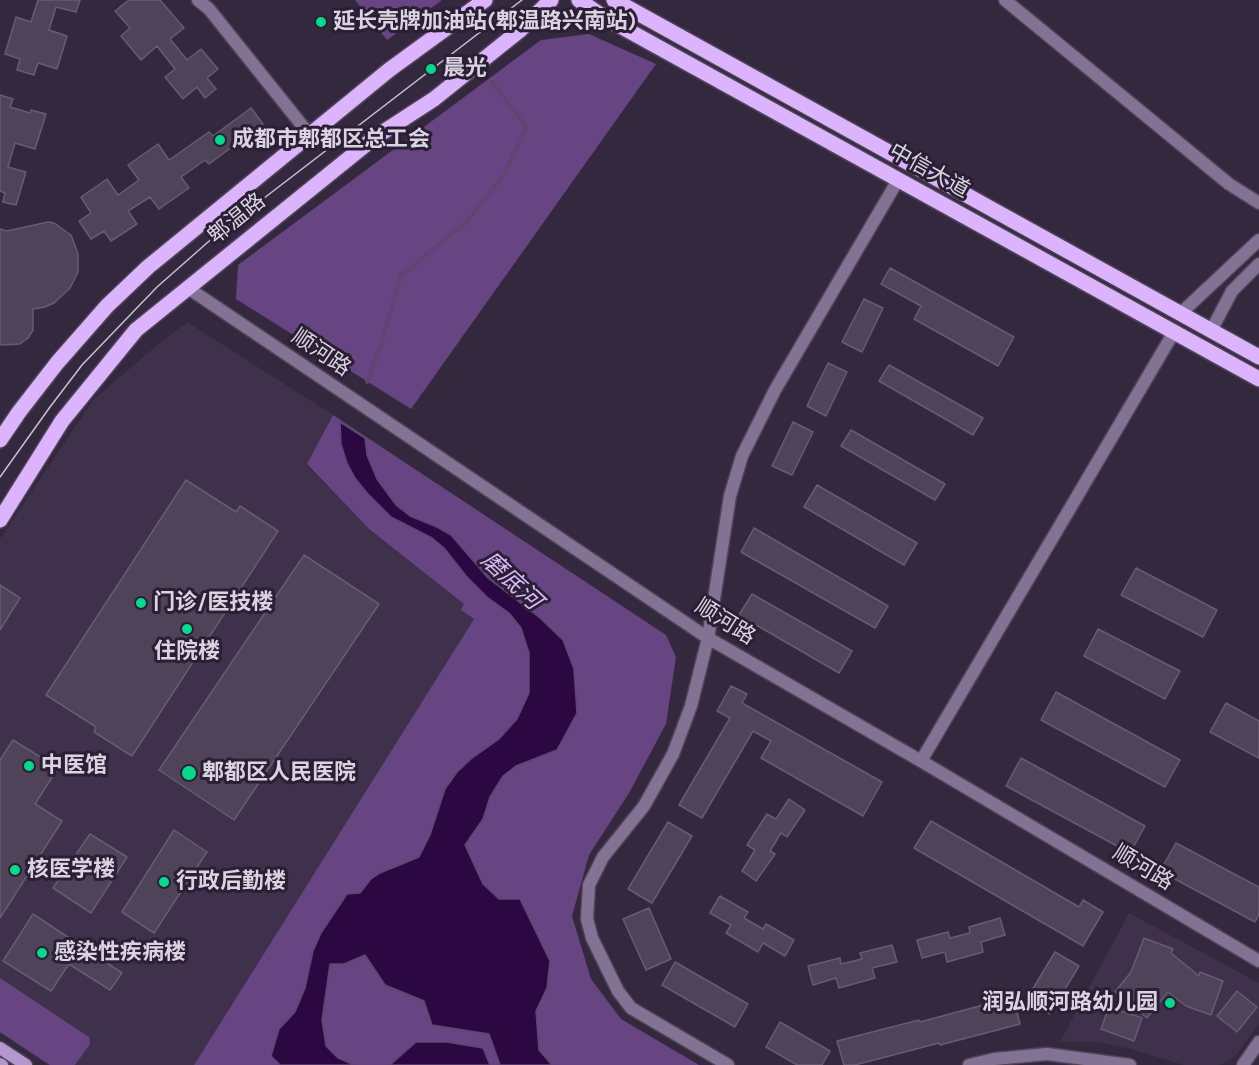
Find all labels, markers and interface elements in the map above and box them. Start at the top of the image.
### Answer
place label: 延长壳牌加油站(郫温路兴南站) [333,9,637,35]
marker: 延长壳牌加油站(郫温路兴南站) [314,15,328,29]
place label: 晨光 [443,56,487,82]
marker: 晨光 [424,62,438,76]
place label: 成都市郫都区总工会 [232,127,430,153]
marker: 成都市郫都区总工会 [213,133,227,147]
street label: 中信大道 [884,138,974,204]
street label: 郫温路 [203,188,271,250]
street label: 顺河路 [286,324,356,382]
water label: 磨底河 [475,546,547,616]
place label: 门诊/医技楼 [153,590,273,616]
street label: 顺河路 [690,593,760,651]
marker: 门诊/医技楼 [134,596,148,610]
marker: 住院楼 [180,622,194,636]
place label: 住院楼 [154,639,220,665]
place label: 中医馆 [41,753,107,779]
marker: 中医馆 [22,759,36,773]
place label: 郫都区人民医院 [202,760,356,786]
marker: 郫都区人民医院 [180,764,198,782]
street label: 顺河路 [1108,840,1178,896]
place label: 核医学楼 [27,857,115,883]
marker: 核医学楼 [8,863,22,877]
place label: 行政后勤楼 [176,869,286,895]
marker: 行政后勤楼 [157,875,171,889]
place label: 感染性疾病楼 [54,940,186,966]
marker: 感染性疾病楼 [35,946,49,960]
place label: 润弘顺河路幼儿园 [982,990,1158,1016]
marker: 润弘顺河路幼儿园 [1163,996,1177,1010]

